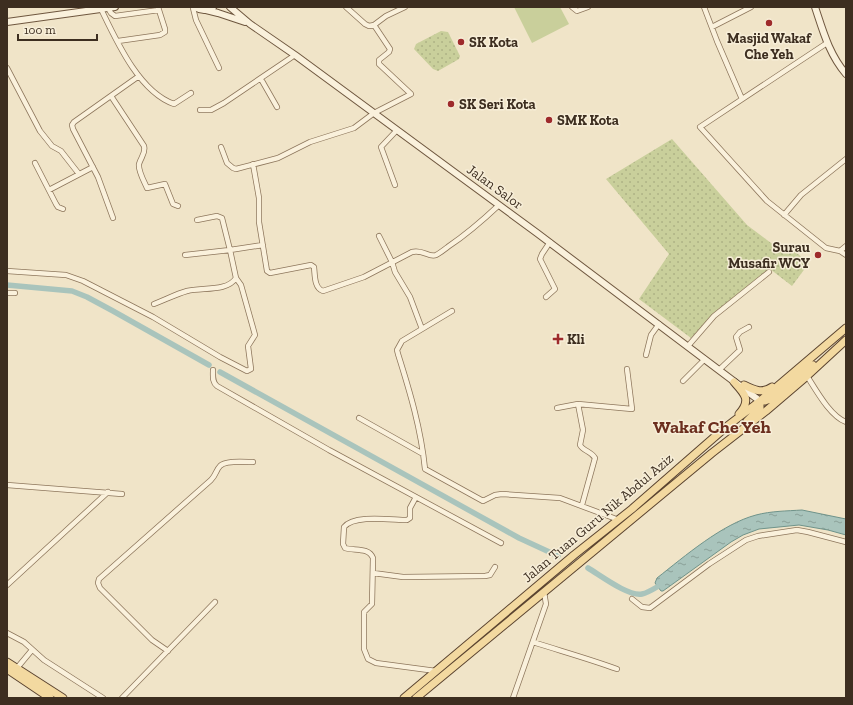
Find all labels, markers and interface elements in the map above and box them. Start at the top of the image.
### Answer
scale bar [18,16,97,42]
marker: Masjid Wakaf Che Yeh [764,18,774,28]
text: 100 m [24,23,56,37]
place label: Masjid Wakaf Che Yeh [727,30,812,63]
place label: SK Kota [469,34,518,51]
marker: SK Kota [456,37,466,47]
place label: SK Seri Kota [459,96,536,113]
marker: SK Seri Kota [446,99,456,109]
place label: SMK Kota [557,112,619,129]
marker: SMK Kota [544,115,554,125]
street label: Jalan Salor [464,161,527,213]
place label: Surau Musafir WCY [728,239,810,272]
marker: Surau Musafir WCY [813,250,823,260]
place label: Kli [567,331,585,348]
marker: Kli [552,333,564,345]
district label: Wakaf Che Yeh [653,416,771,438]
street label: Jalan Tuan Guru Nik Abdul Aziz [519,450,677,586]

